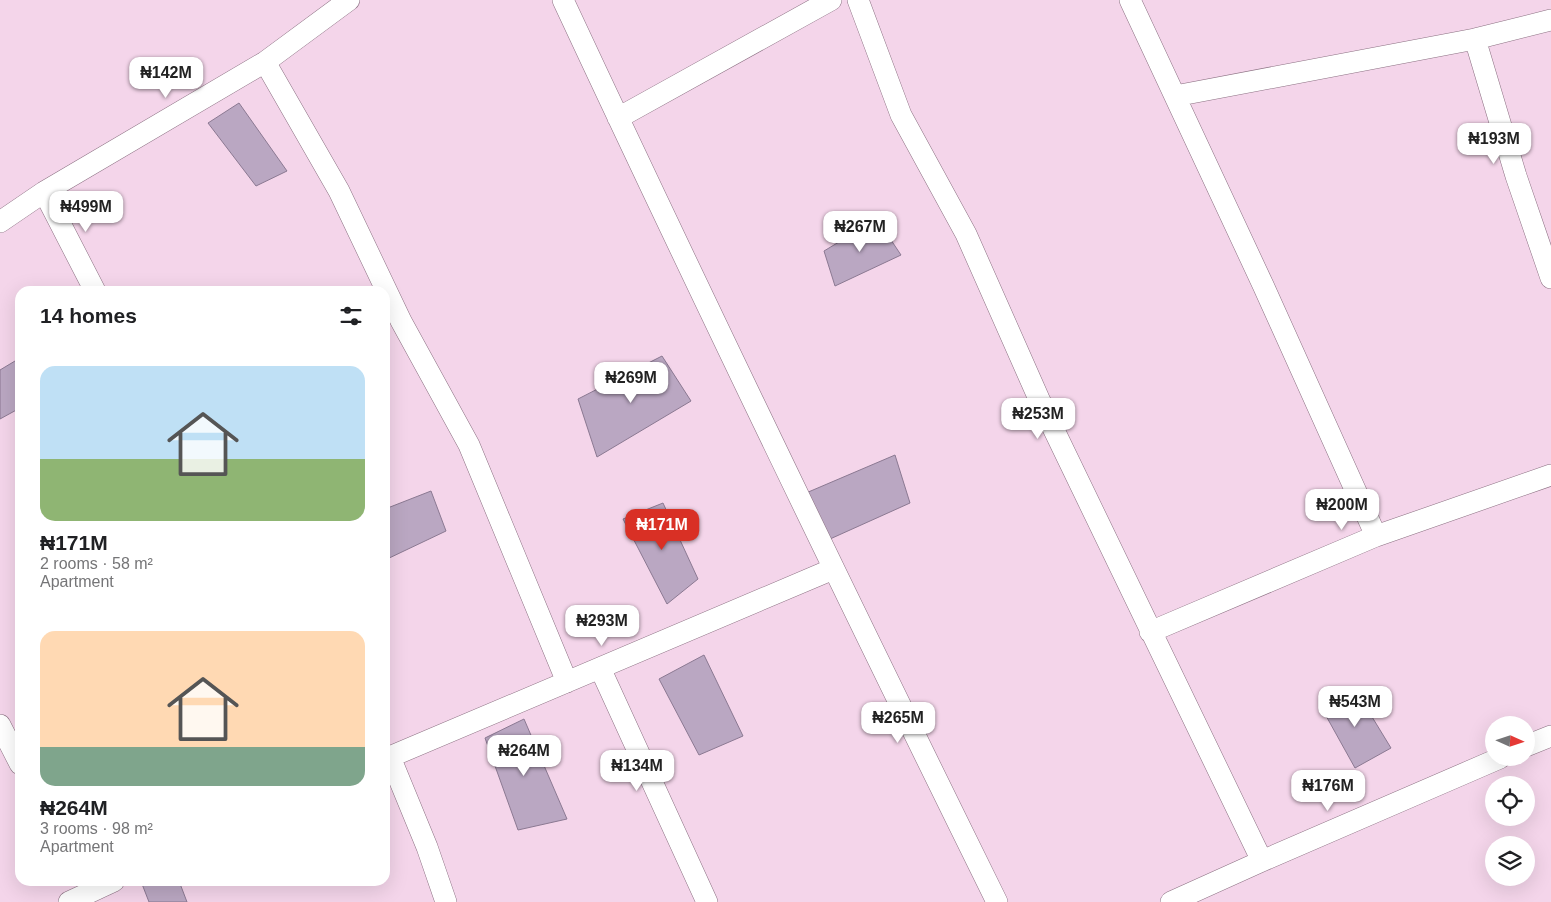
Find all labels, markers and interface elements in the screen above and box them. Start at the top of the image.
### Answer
pin: ₦142M [131,56,201,99]
text: ₦142M [140,64,192,81]
pin: ₦193M [1459,122,1529,165]
text: ₦193M [1468,130,1520,147]
pin: ₦499M [51,190,121,233]
text: ₦499M [60,198,112,215]
pin: ₦267M [825,210,895,253]
text: ₦267M [834,218,886,235]
icon: filters [337,302,365,330]
text: 14 homes [40,304,137,327]
pin: ₦269M [596,362,666,404]
text: ₦269M [605,369,657,386]
pin: ₦253M [1003,398,1073,440]
icon: home [158,399,248,489]
text: ₦253M [1012,405,1064,422]
pin: ₦200M [1307,488,1377,531]
text: ₦200M [1316,496,1368,513]
pin: ₦171M [627,508,697,551]
text: ₦171M [636,516,688,533]
text: ₦171M [40,531,108,554]
text: 2 rooms · 58 m² [40,555,153,572]
text: Apartment [40,573,114,590]
pin: ₦293M [567,604,637,647]
text: ₦293M [576,612,628,629]
icon: home [158,664,248,754]
pin: ₦543M [1320,686,1390,728]
text: ₦543M [1329,693,1381,710]
pin: ₦265M [863,702,933,744]
text: ₦265M [872,709,924,726]
north arrow [1485,716,1535,766]
map controls [1485,716,1535,886]
pin: ₦264M [489,734,559,777]
text: ₦264M [498,742,550,759]
pin: ₦134M [602,750,672,792]
text: ₦134M [611,757,663,774]
pin: ₦176M [1293,770,1363,812]
button: locate [1485,776,1535,826]
text: ₦176M [1302,777,1354,794]
text: ₦264M [40,796,108,819]
text: 3 rooms · 98 m² [40,820,153,837]
button: layers [1485,836,1535,886]
text: Apartment [40,838,114,855]

